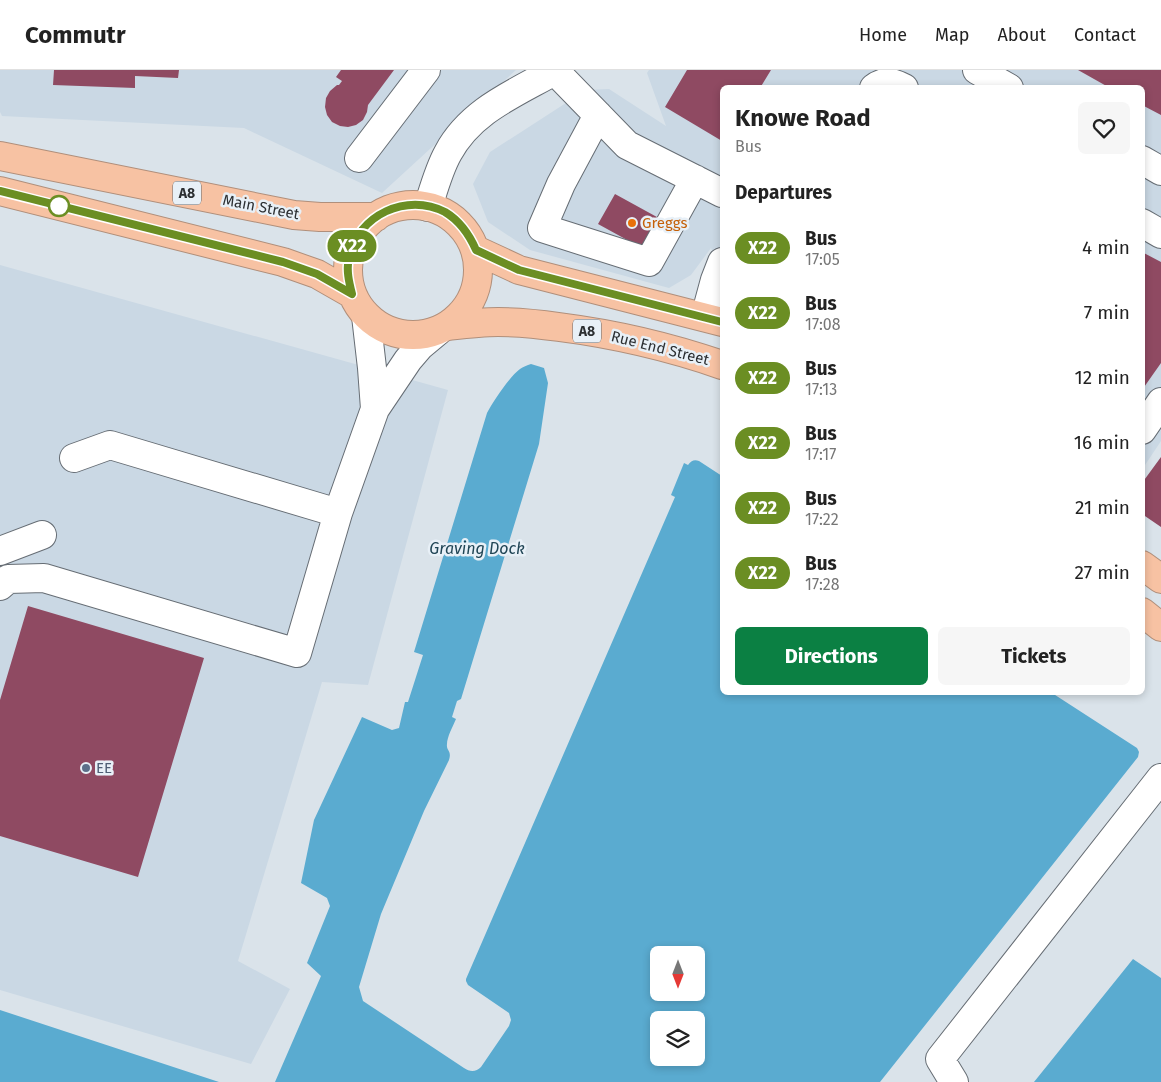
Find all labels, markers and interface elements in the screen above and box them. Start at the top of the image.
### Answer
text: Commutr [25,21,126,49]
text: Home [859,24,907,46]
text: Map [935,24,969,46]
text: About [997,24,1046,46]
text: Contact [1074,24,1136,46]
button: heart [1078,102,1130,154]
text: Knowe Road [735,104,871,132]
text: Bus [735,137,762,156]
text: Departures [735,181,832,204]
road number: A8 [173,182,201,204]
street label: Main Street [221,191,301,223]
unlabelled marker [48,195,70,217]
place label: Greggs [642,214,687,232]
marker: Greggs [626,217,638,229]
text: Bus [805,227,837,250]
line badge: X22 [323,230,381,262]
text: X22 [337,235,367,257]
text: 4 min [1082,236,1130,259]
text: X22 [748,237,777,259]
text: 17:05 [805,250,840,269]
text: Bus [805,292,837,315]
text: 7 min [1084,301,1130,324]
text: X22 [748,302,777,324]
text: 17:08 [805,315,841,334]
road number: A8 [573,320,601,342]
street label: Rue End Street [609,327,711,369]
text: Bus [805,357,837,380]
text: 12 min [1075,366,1130,389]
text: X22 [748,367,777,389]
text: 17:13 [805,380,837,399]
text: Bus [805,422,837,445]
text: 16 min [1074,431,1130,454]
text: X22 [748,432,777,454]
text: 17:17 [805,445,836,464]
text: Bus [805,487,837,510]
text: 21 min [1075,496,1130,519]
text: X22 [748,497,777,519]
text: 17:22 [805,510,839,529]
water label: Graving Dock [429,539,525,558]
text: Bus [805,552,837,575]
text: 27 min [1075,561,1130,584]
text: X22 [748,562,777,584]
text: 17:28 [805,575,840,594]
button: Directions [735,627,928,685]
button: Tickets [938,627,1130,685]
place label: EE [96,759,112,777]
marker: EE [80,762,92,774]
north arrow [650,946,705,1001]
map controls [650,946,705,1066]
button: layers [650,1011,705,1066]

